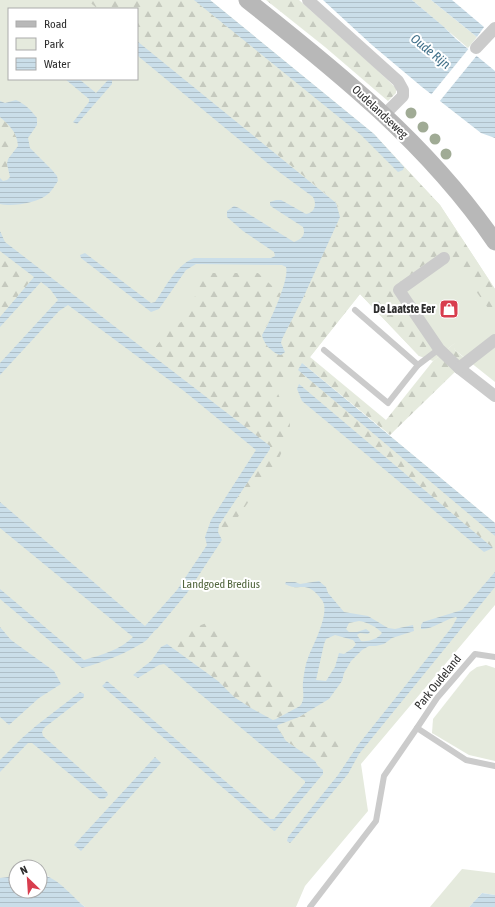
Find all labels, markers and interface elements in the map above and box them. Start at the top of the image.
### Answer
legend [8,8,138,80]
text: Road [44,17,67,31]
water label: Oude Rijn [408,31,454,72]
text: Park [44,37,65,51]
text: Water [44,57,71,71]
street label: Oudelandseweg [349,83,412,142]
shop icon: De Laatste Eer [438,298,460,320]
place label: De Laatste Eer [373,302,435,316]
park label: Landgoed Bredius [182,577,260,591]
street label: Park Oudeland [412,652,464,712]
north arrow [8,859,48,899]
text: N [18,863,29,877]

